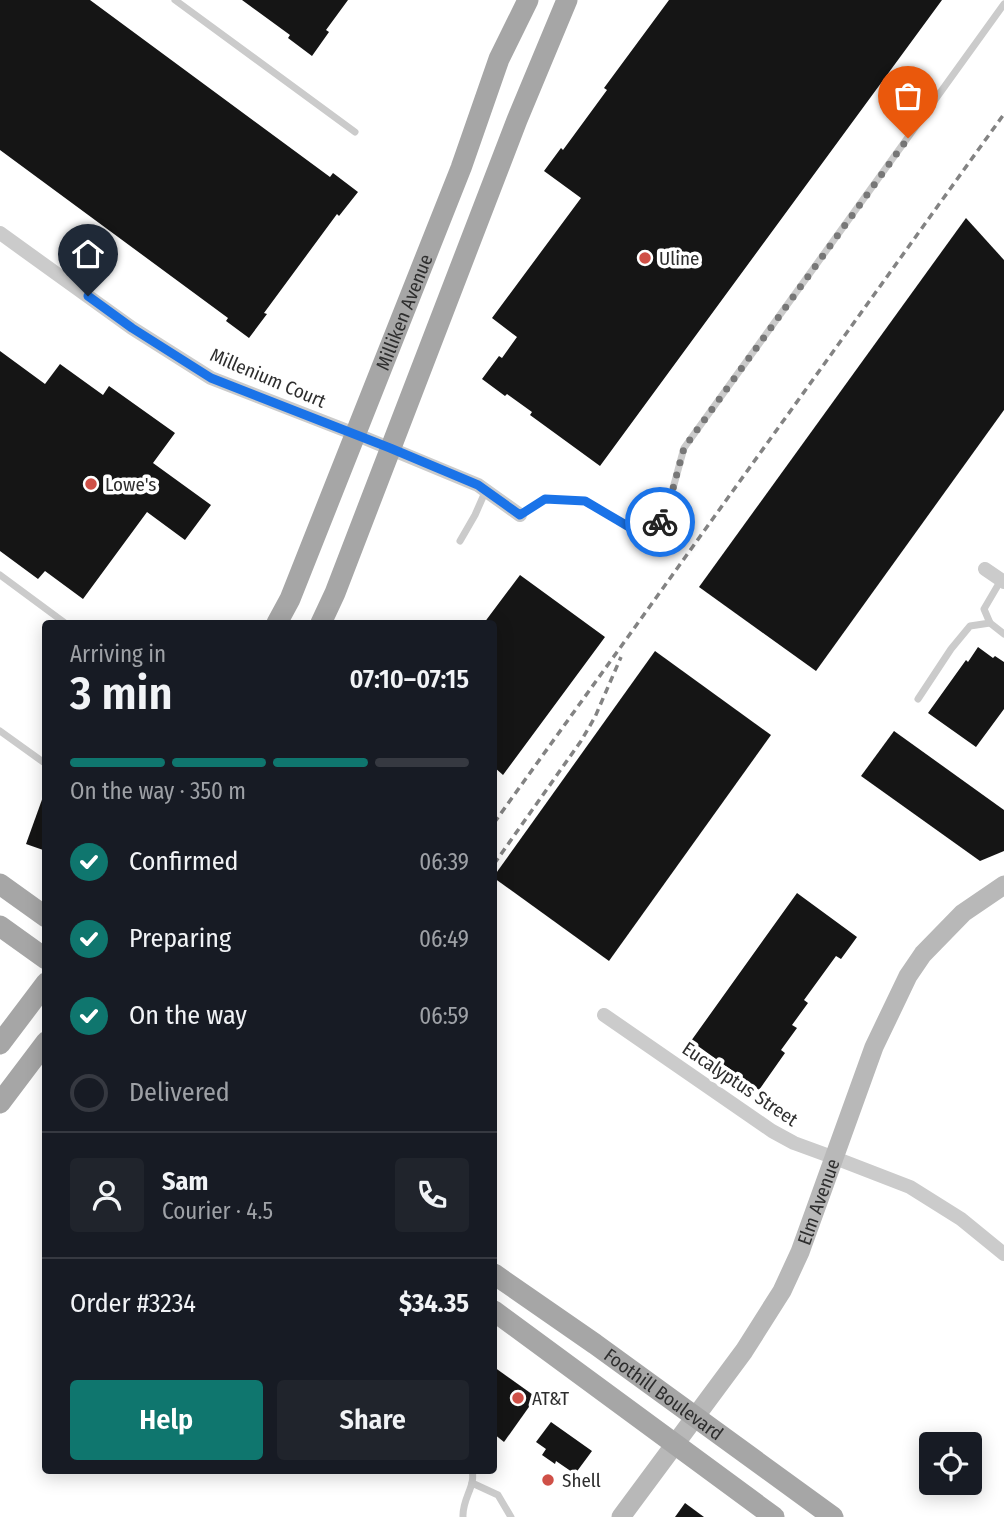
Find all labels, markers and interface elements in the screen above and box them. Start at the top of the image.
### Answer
pin [878,66,938,138]
icon: bag [889,77,927,115]
pin [58,224,118,296]
icon: home [69,235,107,273]
place label: Uline [659,247,699,270]
marker: Uline [637,250,653,266]
street label: Milliken Avenue [371,251,437,373]
street label: Millenium Court [207,343,330,413]
place label: Lowe's [105,473,156,496]
marker: Lowe's [83,476,99,492]
courier [625,487,695,557]
icon: bike [641,503,679,541]
text: Arriving in [70,640,166,668]
text: 07:10–07:15 [350,664,469,695]
text: 3 min [70,666,173,721]
text: On the way · 350 m [70,777,246,805]
icon: check [70,843,108,881]
text: Confirmed [129,846,239,877]
text: 06:39 [419,848,469,876]
icon: check [70,920,108,958]
text: Preparing [129,923,231,954]
text: 06:49 [419,925,469,953]
icon: check [70,997,108,1035]
text: On the way [129,1000,247,1031]
text: 06:59 [419,1002,469,1030]
street label: Eucalyptus Street [678,1037,803,1132]
text: Delivered [129,1077,230,1108]
street label: Elm Avenue [792,1156,844,1248]
button: person [70,1158,144,1232]
button: phone [395,1158,469,1232]
text: Sam [162,1166,208,1197]
text: Courier · 4.5 [162,1197,273,1225]
text: Order #3234 [70,1288,196,1319]
text: $34.35 [399,1288,469,1319]
street label: Foothill Boulevard [600,1343,728,1445]
button: Help [70,1380,263,1460]
button: Share [277,1380,469,1460]
place label: AT&T [532,1387,569,1410]
marker: AT&T [510,1390,526,1406]
map controls [919,1432,982,1495]
button: locate [919,1432,982,1495]
place label: Shell [562,1469,601,1492]
marker: Shell [540,1472,556,1488]

